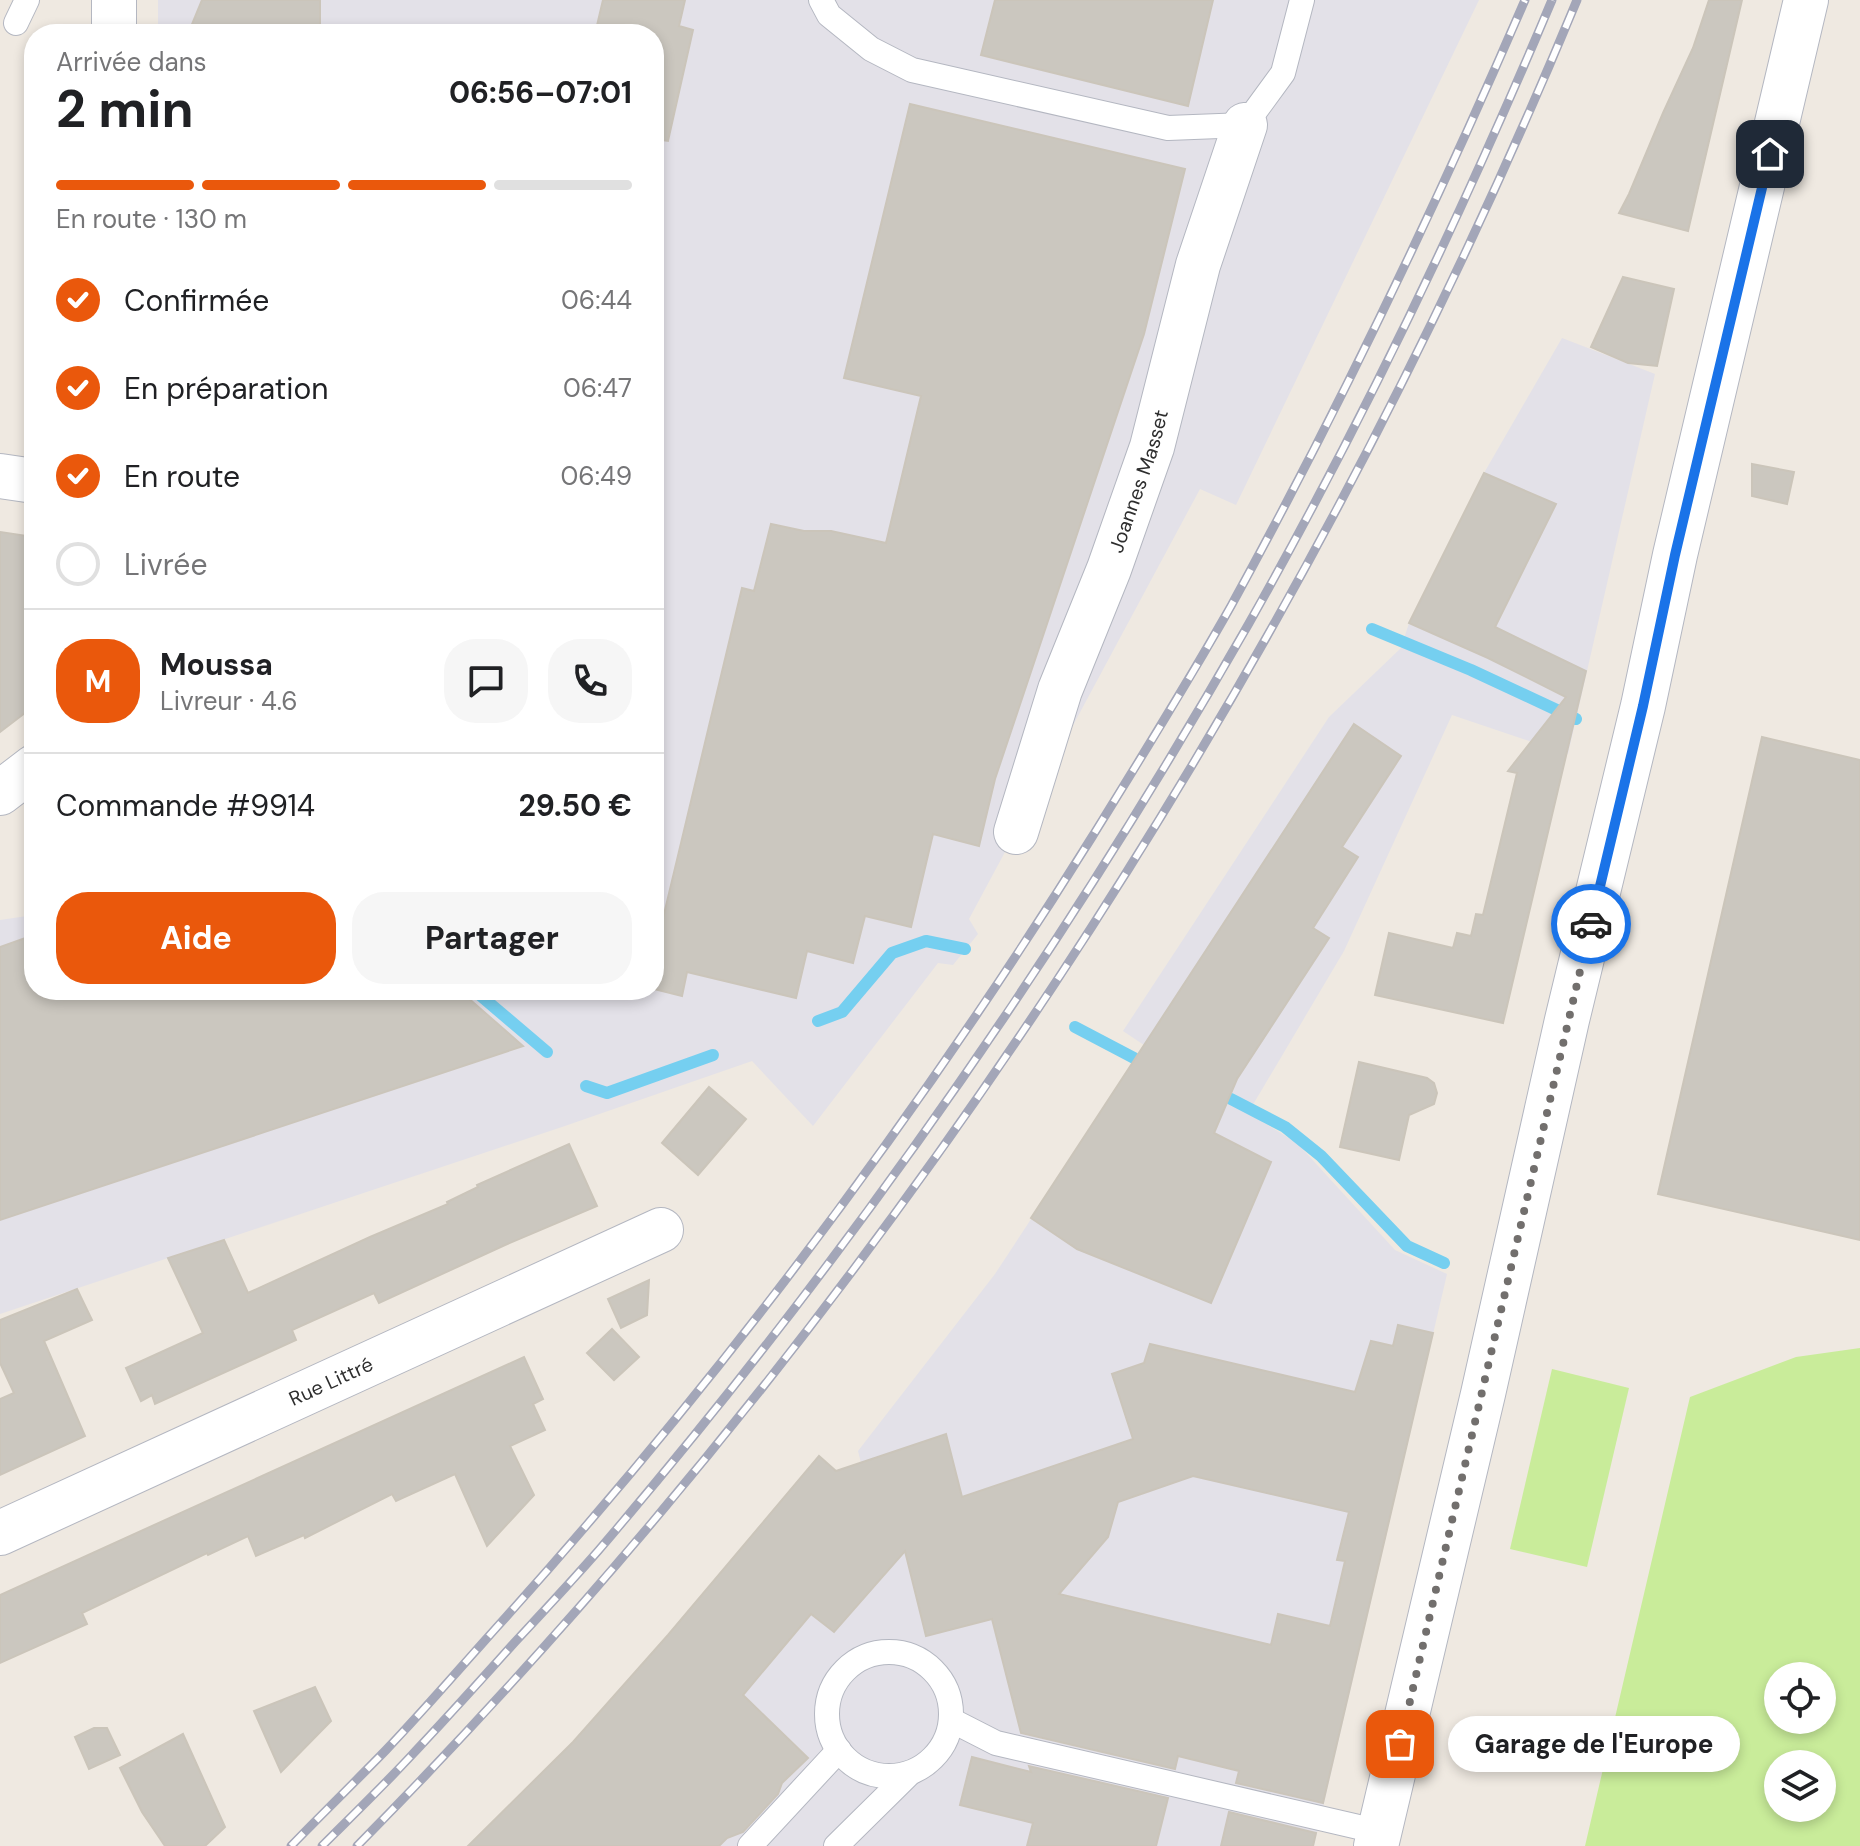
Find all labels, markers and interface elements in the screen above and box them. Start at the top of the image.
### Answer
text: Arrivée dans [56,45,207,79]
text: 06:56–07:01 [449,73,632,112]
text: 2 min [56,75,194,143]
pin [1736,120,1804,188]
icon: home [1748,132,1792,176]
text: En route · 130 m [56,202,247,236]
icon: check [56,278,100,322]
text: Confirmée [124,281,269,320]
text: 06:44 [561,283,632,317]
icon: check [56,366,100,410]
text: En préparation [124,369,329,408]
text: 06:47 [563,371,632,405]
street label: Joannes Masset [1103,407,1174,556]
icon: check [56,454,100,498]
text: En route [124,457,240,496]
text: 06:49 [561,459,632,493]
text: Livrée [124,545,207,584]
button: chat [444,639,528,723]
button: phone [548,639,632,723]
text: Moussa [160,645,273,684]
text: M [85,662,111,701]
text: Livreur · 4.6 [160,684,298,718]
text: Commande #9914 [56,786,315,825]
text: 29.50 € [519,786,632,825]
courier [1551,884,1631,964]
button: Aide [56,892,336,984]
button: Partager [352,892,632,984]
icon: car [1569,902,1613,946]
street label: Rue Littré [285,1351,377,1412]
map controls [1764,1662,1836,1822]
button: locate [1764,1662,1836,1734]
pin [1366,1710,1434,1778]
callout: Garage de l'Europe [1448,1716,1740,1772]
icon: bag [1378,1722,1422,1766]
text: Garage de l'Europe [1474,1727,1714,1761]
button: layers [1764,1750,1836,1822]

